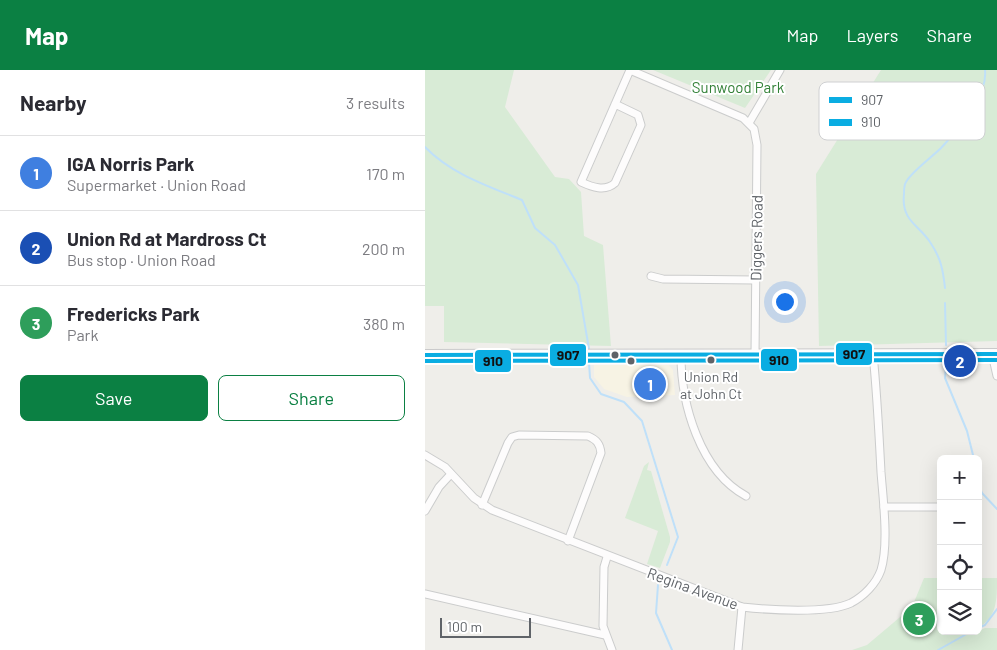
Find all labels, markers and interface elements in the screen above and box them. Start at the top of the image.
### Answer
text: Map [25,21,68,50]
text: Map [786,24,818,46]
text: Layers [846,24,899,46]
text: Share [927,24,972,46]
park label: Sunwood Park [692,78,785,96]
legend [819,82,985,140]
text: Nearby [20,90,86,115]
text: 907 [861,91,883,108]
text: 3 results [346,93,405,112]
text: 910 [861,113,881,130]
text: IGA Norris Park [67,152,194,175]
text: 1 [33,164,39,183]
text: 170 m [366,164,405,183]
text: Supermarket · Union Road [67,175,246,194]
street label: Diggers Road [746,195,766,281]
text: Union Rd at Mardross Ct [67,227,266,250]
text: 2 [32,239,40,258]
text: 200 m [362,239,405,258]
text: Bus stop · Union Road [67,250,216,269]
your location [772,289,798,315]
text: Fredericks Park [67,302,200,325]
text: 3 [32,314,40,333]
text: 380 m [363,314,405,333]
text: Park [67,325,98,344]
line badge: 907 [835,342,873,366]
pin: 2 [944,342,976,380]
line badge: 907 [549,343,587,367]
text: 907 [843,345,865,362]
text: 907 [557,346,579,363]
line badge: 910 [760,348,798,372]
line badge: 910 [474,349,512,373]
unlabelled marker [610,350,620,360]
text: 910 [769,351,789,368]
text: 910 [483,352,503,369]
marker: Union Rd at John Ct [706,355,716,365]
unlabelled marker [626,356,636,366]
pin: 1 [634,365,666,403]
place label: Union Rd at John Ct [680,368,742,402]
button: Save [20,375,208,421]
button: Share [218,375,405,421]
map controls [937,455,982,635]
button: + [937,455,982,500]
button: − [937,500,982,545]
button: locate [937,545,982,590]
street label: Regina Avenue [645,563,741,613]
button: layers [937,590,982,635]
pin: 3 [903,600,935,638]
scale bar [440,615,531,638]
text: 100 m [447,618,482,635]

